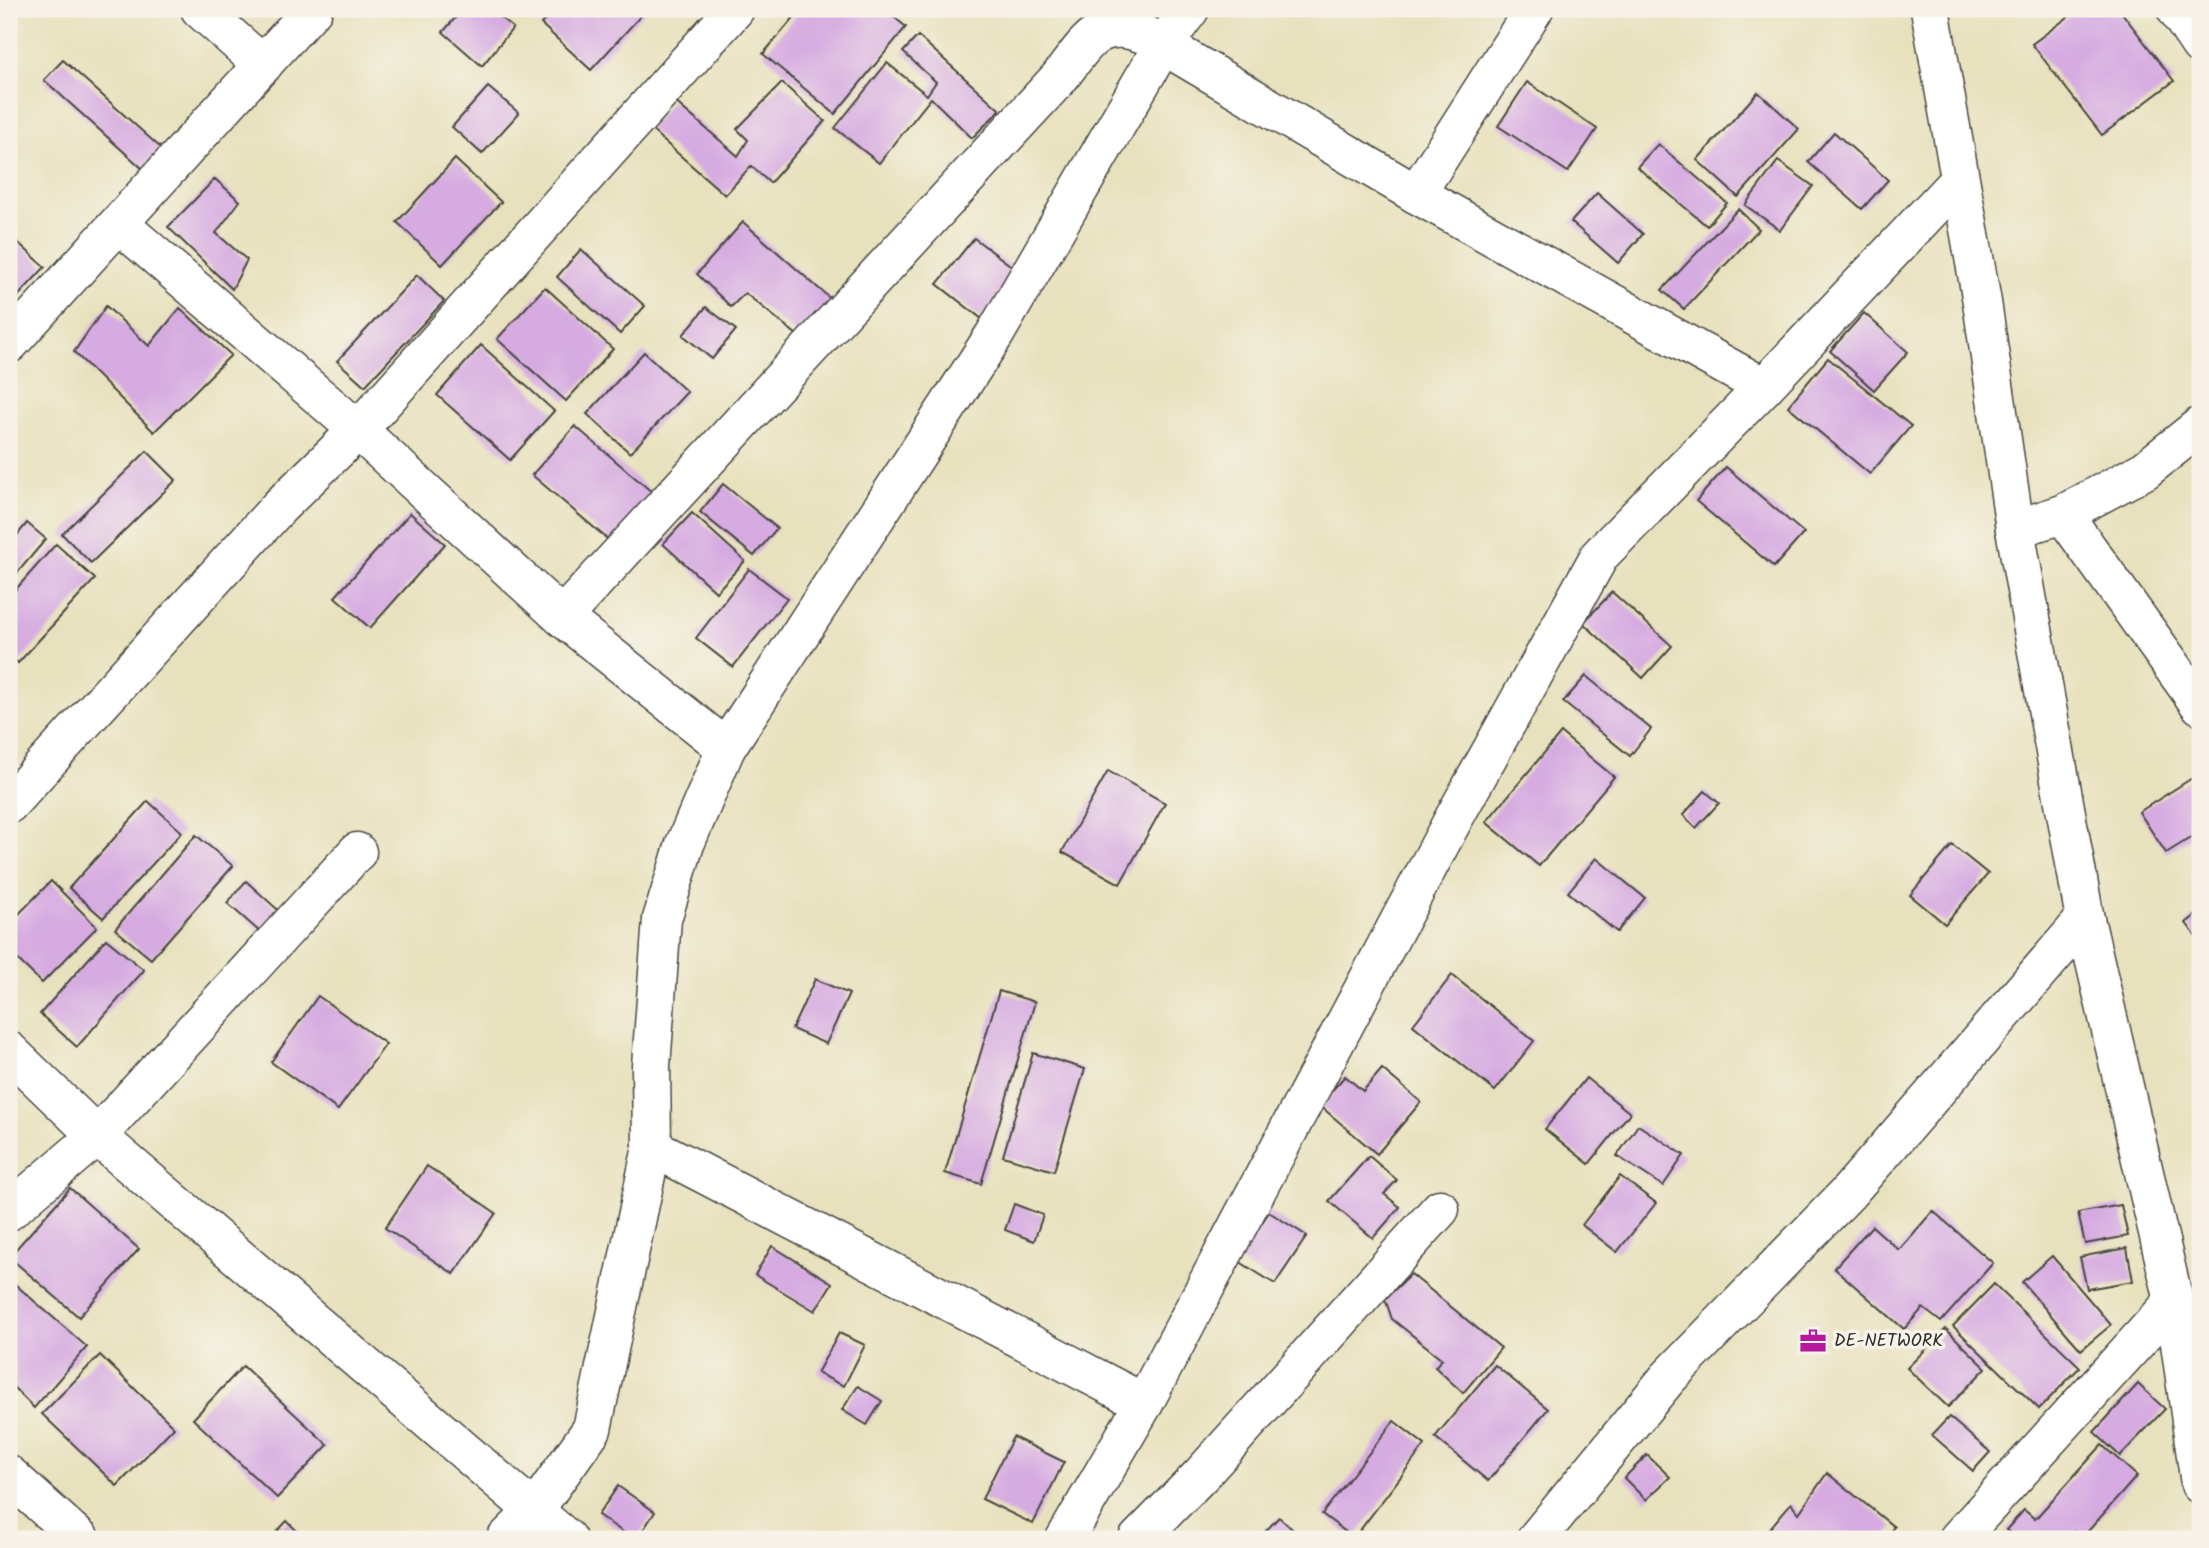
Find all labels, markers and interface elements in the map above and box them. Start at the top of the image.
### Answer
office icon: DE-NETWORK [1798,1326,1828,1356]
place label: DE-NETWORK [1834,1327,1943,1356]

